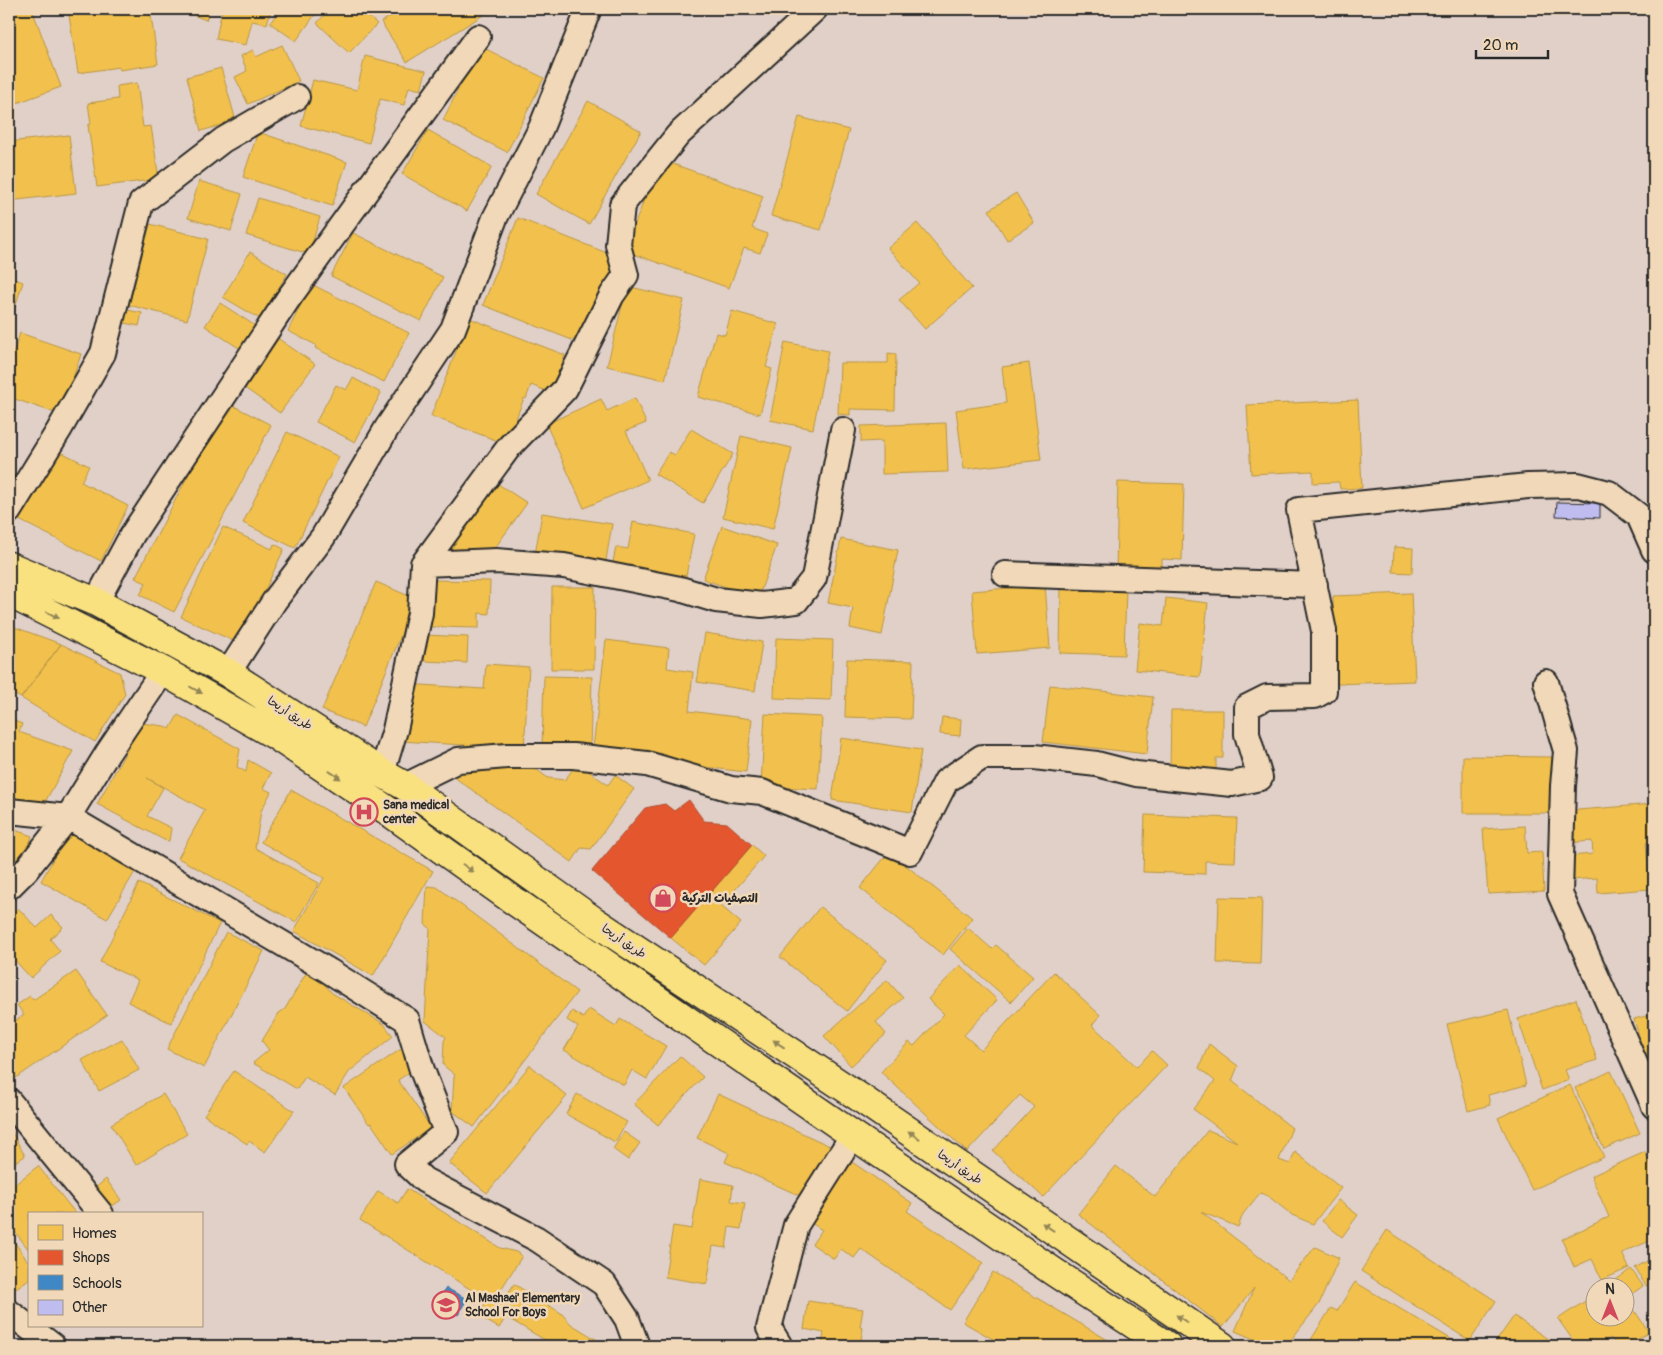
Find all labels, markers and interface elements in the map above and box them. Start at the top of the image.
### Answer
scale bar [1476,28,1548,60]
text: 20 m [1483,36,1518,55]
one-way arrow [45,611,60,619]
one-way arrow [189,686,204,694]
street label: طريق أريحا [264,693,315,734]
one-way arrow [328,770,342,780]
hospital icon: Sana medical center [349,797,379,827]
place label: Sana medical center [382,798,449,827]
one-way arrow [461,863,475,873]
shop icon: التصفيات التركية [648,883,678,913]
place label: التصفيات التركية [682,891,758,906]
street label: طريق أريحا [598,921,649,962]
one-way arrow [773,1039,786,1049]
one-way arrow [907,1130,921,1140]
street label: طريق أريحا [934,1147,985,1188]
legend [28,1212,202,1328]
one-way arrow [1041,1222,1055,1232]
text: Homes [72,1224,117,1243]
text: Shops [72,1248,110,1267]
text: Schools [72,1274,122,1293]
north arrow [1586,1278,1636,1328]
text: N [1605,1281,1615,1298]
school or university icon: Al Mashaei' Elementary School For Boys [431,1290,461,1320]
place label: Al Mashaei' Elementary School For Boys [465,1291,581,1320]
text: Other [72,1298,108,1317]
one-way arrow [1175,1314,1189,1324]

